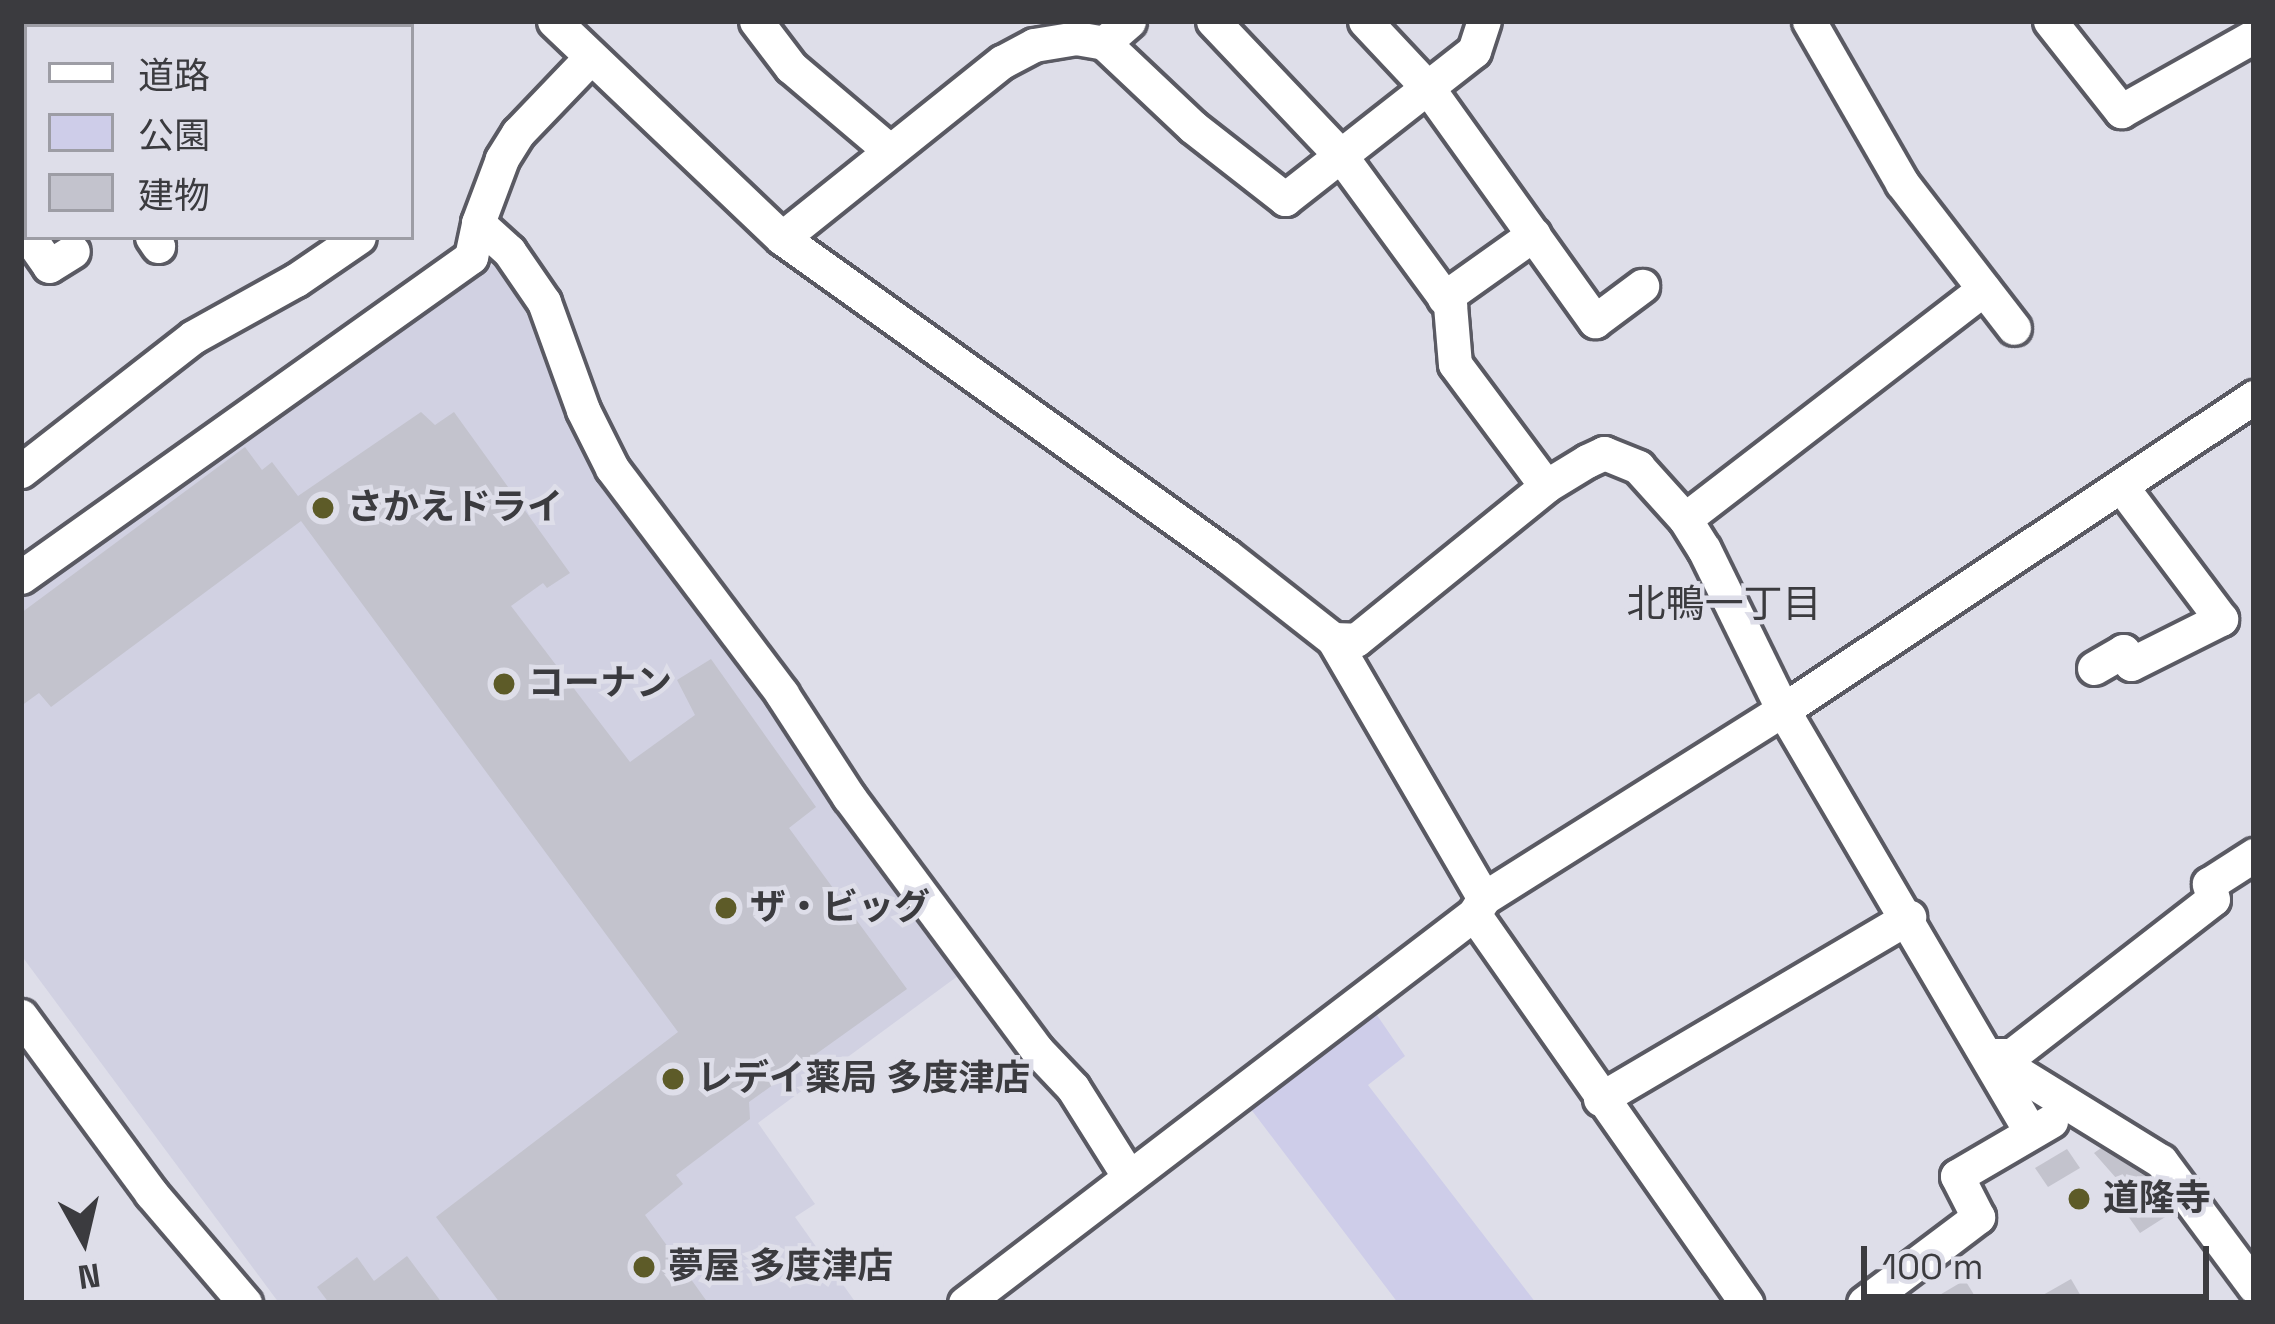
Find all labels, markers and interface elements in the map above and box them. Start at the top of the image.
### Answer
legend [24,24,414,240]
text: 道路 [138,53,210,99]
text: 公園 [138,113,210,159]
text: 建物 [138,173,210,219]
place label: さかえドライ [347,486,563,530]
marker: さかえドライ [310,495,336,521]
district label: 北鴨一丁目 [1627,581,1821,627]
place label: コーナン [528,662,672,706]
marker: コーナン [491,671,517,697]
place label: ザ・ビッグ [750,886,930,930]
marker: ザ・ビッグ [713,895,739,921]
place label: レデイ薬局 多度津店 [697,1057,1030,1101]
marker: レデイ薬局 多度津店 [660,1066,686,1092]
place label: 道隆寺 [2103,1177,2211,1221]
north arrow [24,1180,144,1300]
marker: 道隆寺 [2066,1186,2092,1212]
scale bar [1867,1222,2215,1296]
text: 100 m [1882,1244,1983,1290]
place label: 夢屋 多度津店 [668,1245,893,1289]
text: N [75,1253,103,1298]
marker: 夢屋 多度津店 [631,1254,657,1280]

